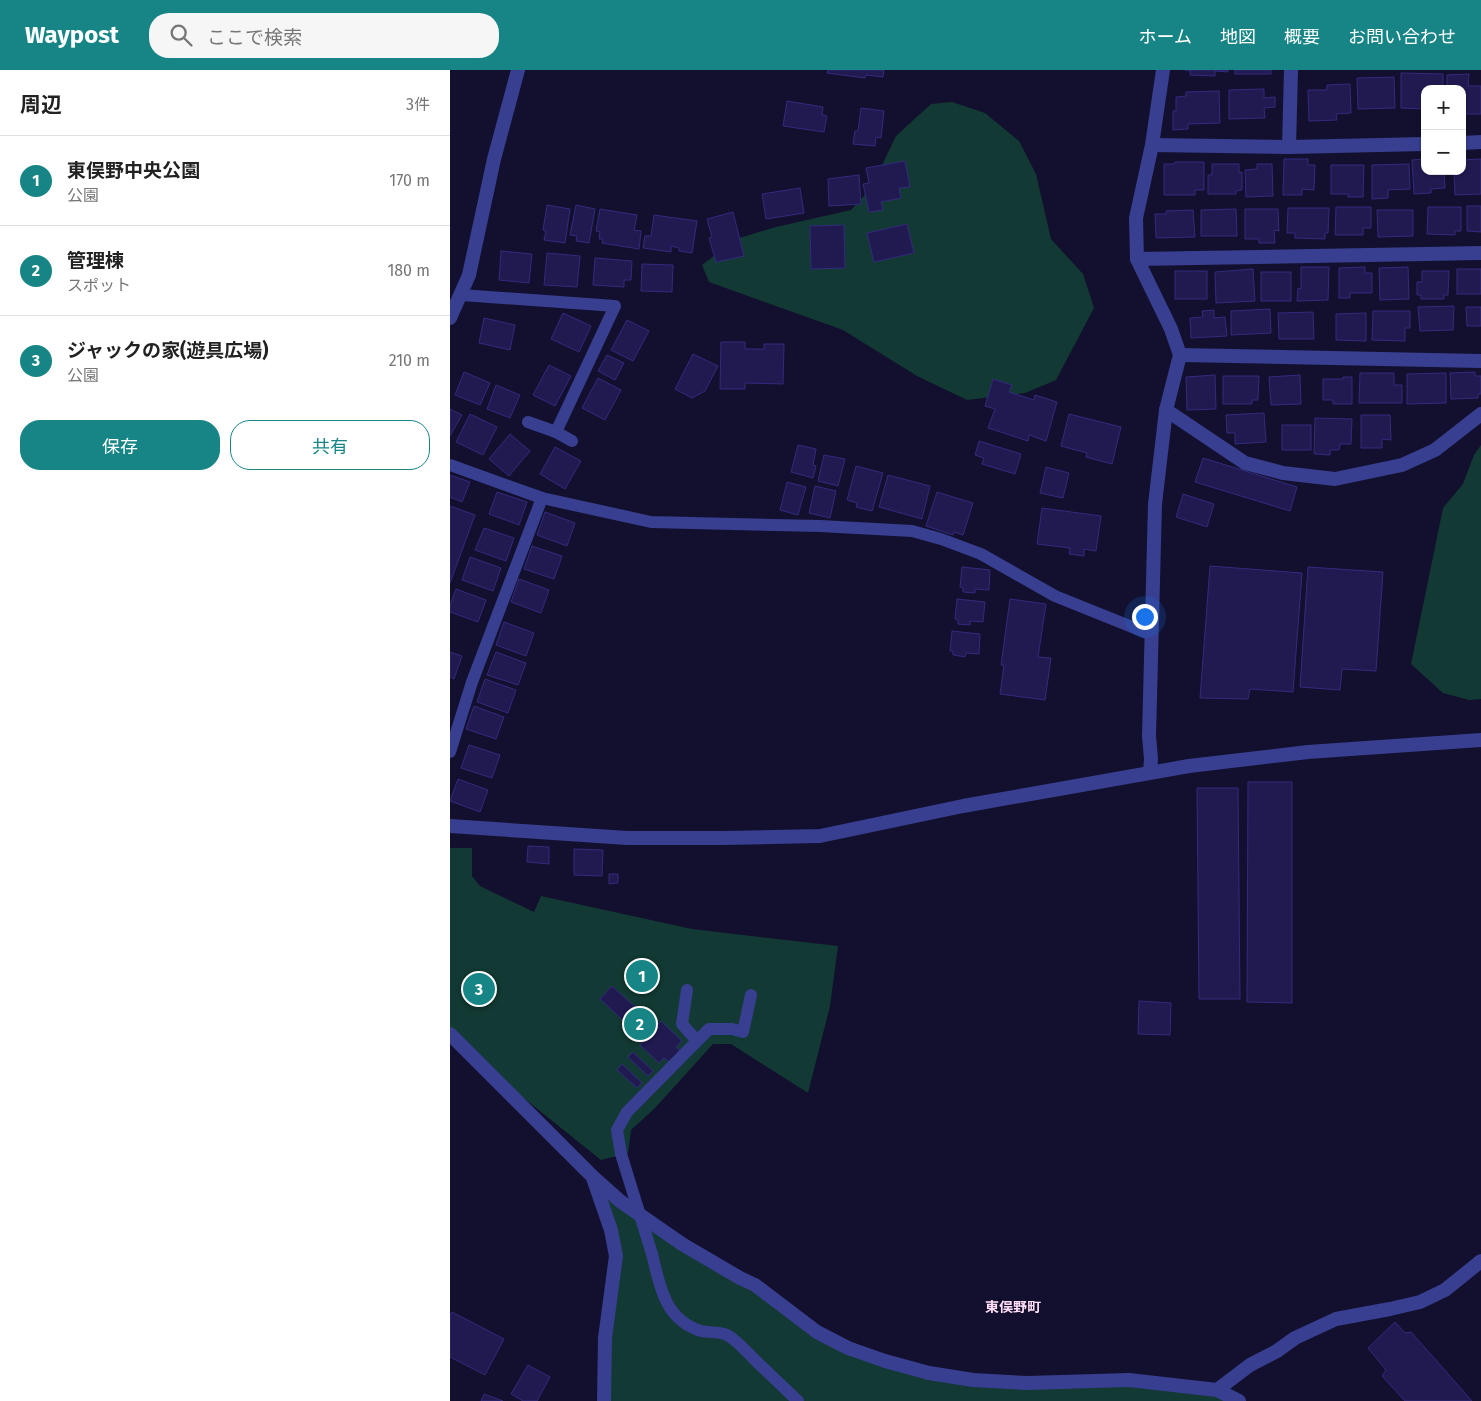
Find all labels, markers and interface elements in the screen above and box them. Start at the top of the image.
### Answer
search box [149,13,499,58]
text: Waypost [25,21,119,49]
icon: search [167,21,195,49]
text: ここで検索 [207,26,302,49]
text: ホーム [1139,26,1192,48]
text: 地図 [1220,26,1256,48]
text: 概要 [1284,26,1320,48]
text: お問い合わせ [1348,26,1456,48]
map controls [1421,85,1466,175]
button: + [1421,85,1466,130]
text: 周辺 [20,92,62,118]
text: 3件 [406,95,430,114]
button: − [1421,130,1466,175]
text: 東俣野中央公園 [67,159,200,182]
text: 1 [32,171,40,190]
text: 170 m [389,171,430,190]
text: 公園 [67,186,99,205]
text: 管理棟 [67,249,124,272]
text: 2 [32,261,40,280]
text: 180 m [387,261,430,280]
text: スポット [67,276,131,295]
text: ジャックの家(遊具広場) [67,339,268,362]
text: 3 [32,351,40,370]
text: 210 m [389,351,430,370]
text: 公園 [67,366,99,385]
button: 保存 [20,420,220,470]
button: 共有 [230,420,430,470]
your location [1132,604,1158,630]
pin: 1 [626,957,658,995]
pin: 3 [463,970,495,1008]
pin: 2 [624,1005,656,1043]
district label: 東俣野町 [985,1299,1041,1316]

